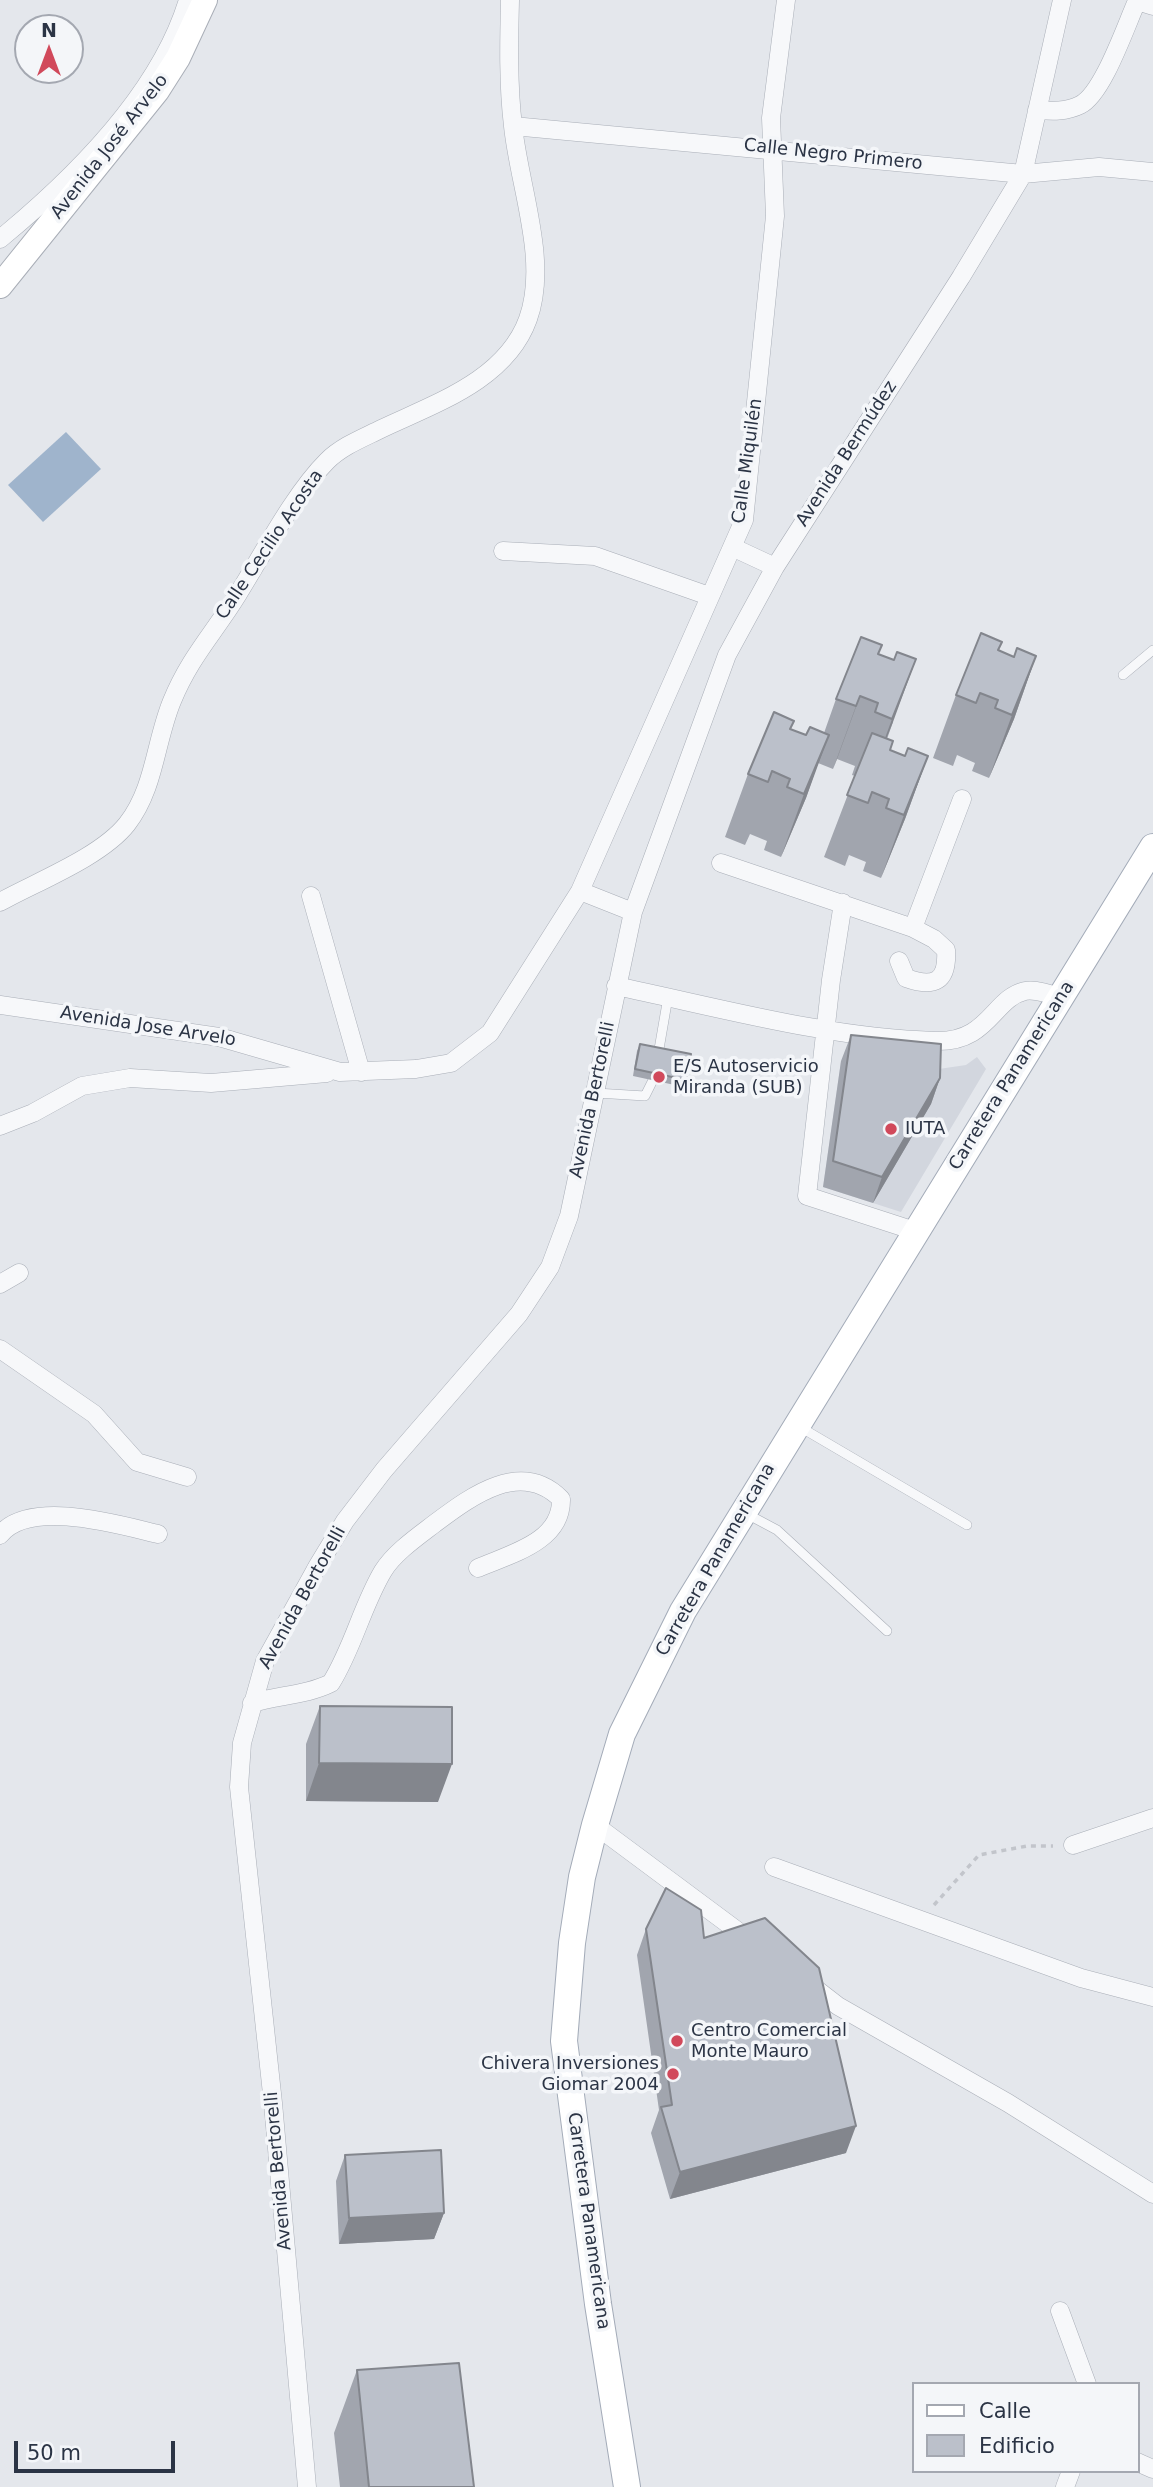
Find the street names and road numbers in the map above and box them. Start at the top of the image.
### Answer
street label: Avenida José Arvelo [47,70,173,224]
street label: Calle Negro Primero [743,135,923,175]
street label: Avenida Bermúdez [792,377,902,531]
street label: Calle Miquilén [729,397,767,525]
street label: Calle Cecilio Acosta [212,466,328,624]
street label: Carretera Panamericana [945,977,1079,1175]
street label: Avenida Jose Arvelo [59,1002,237,1052]
street label: Avenida Bertorelli [566,1020,620,1180]
street label: Carretera Panamericana [652,1460,780,1660]
street label: Avenida Bertorelli [255,1523,351,1673]
street label: Avenida Bertorelli [261,2091,297,2251]
street label: Carretera Panamericana [562,2111,614,2331]

